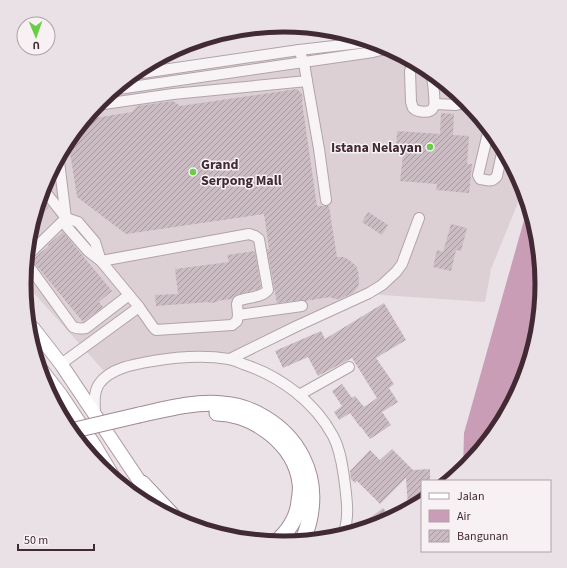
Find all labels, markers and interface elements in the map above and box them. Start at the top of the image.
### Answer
north arrow [16,16,56,56]
text: U [32,38,40,53]
place label: Istana Nelayan [331,138,422,158]
marker: Istana Nelayan [425,142,435,152]
place label: Grand Serpong Mall [201,155,282,191]
marker: Grand Serpong Mall [188,167,198,177]
legend [421,480,551,552]
text: Jalan [457,488,484,505]
text: Air [457,508,471,525]
scale bar [18,526,94,552]
text: Bangunan [457,528,508,545]
text: 50 m [24,532,48,549]

